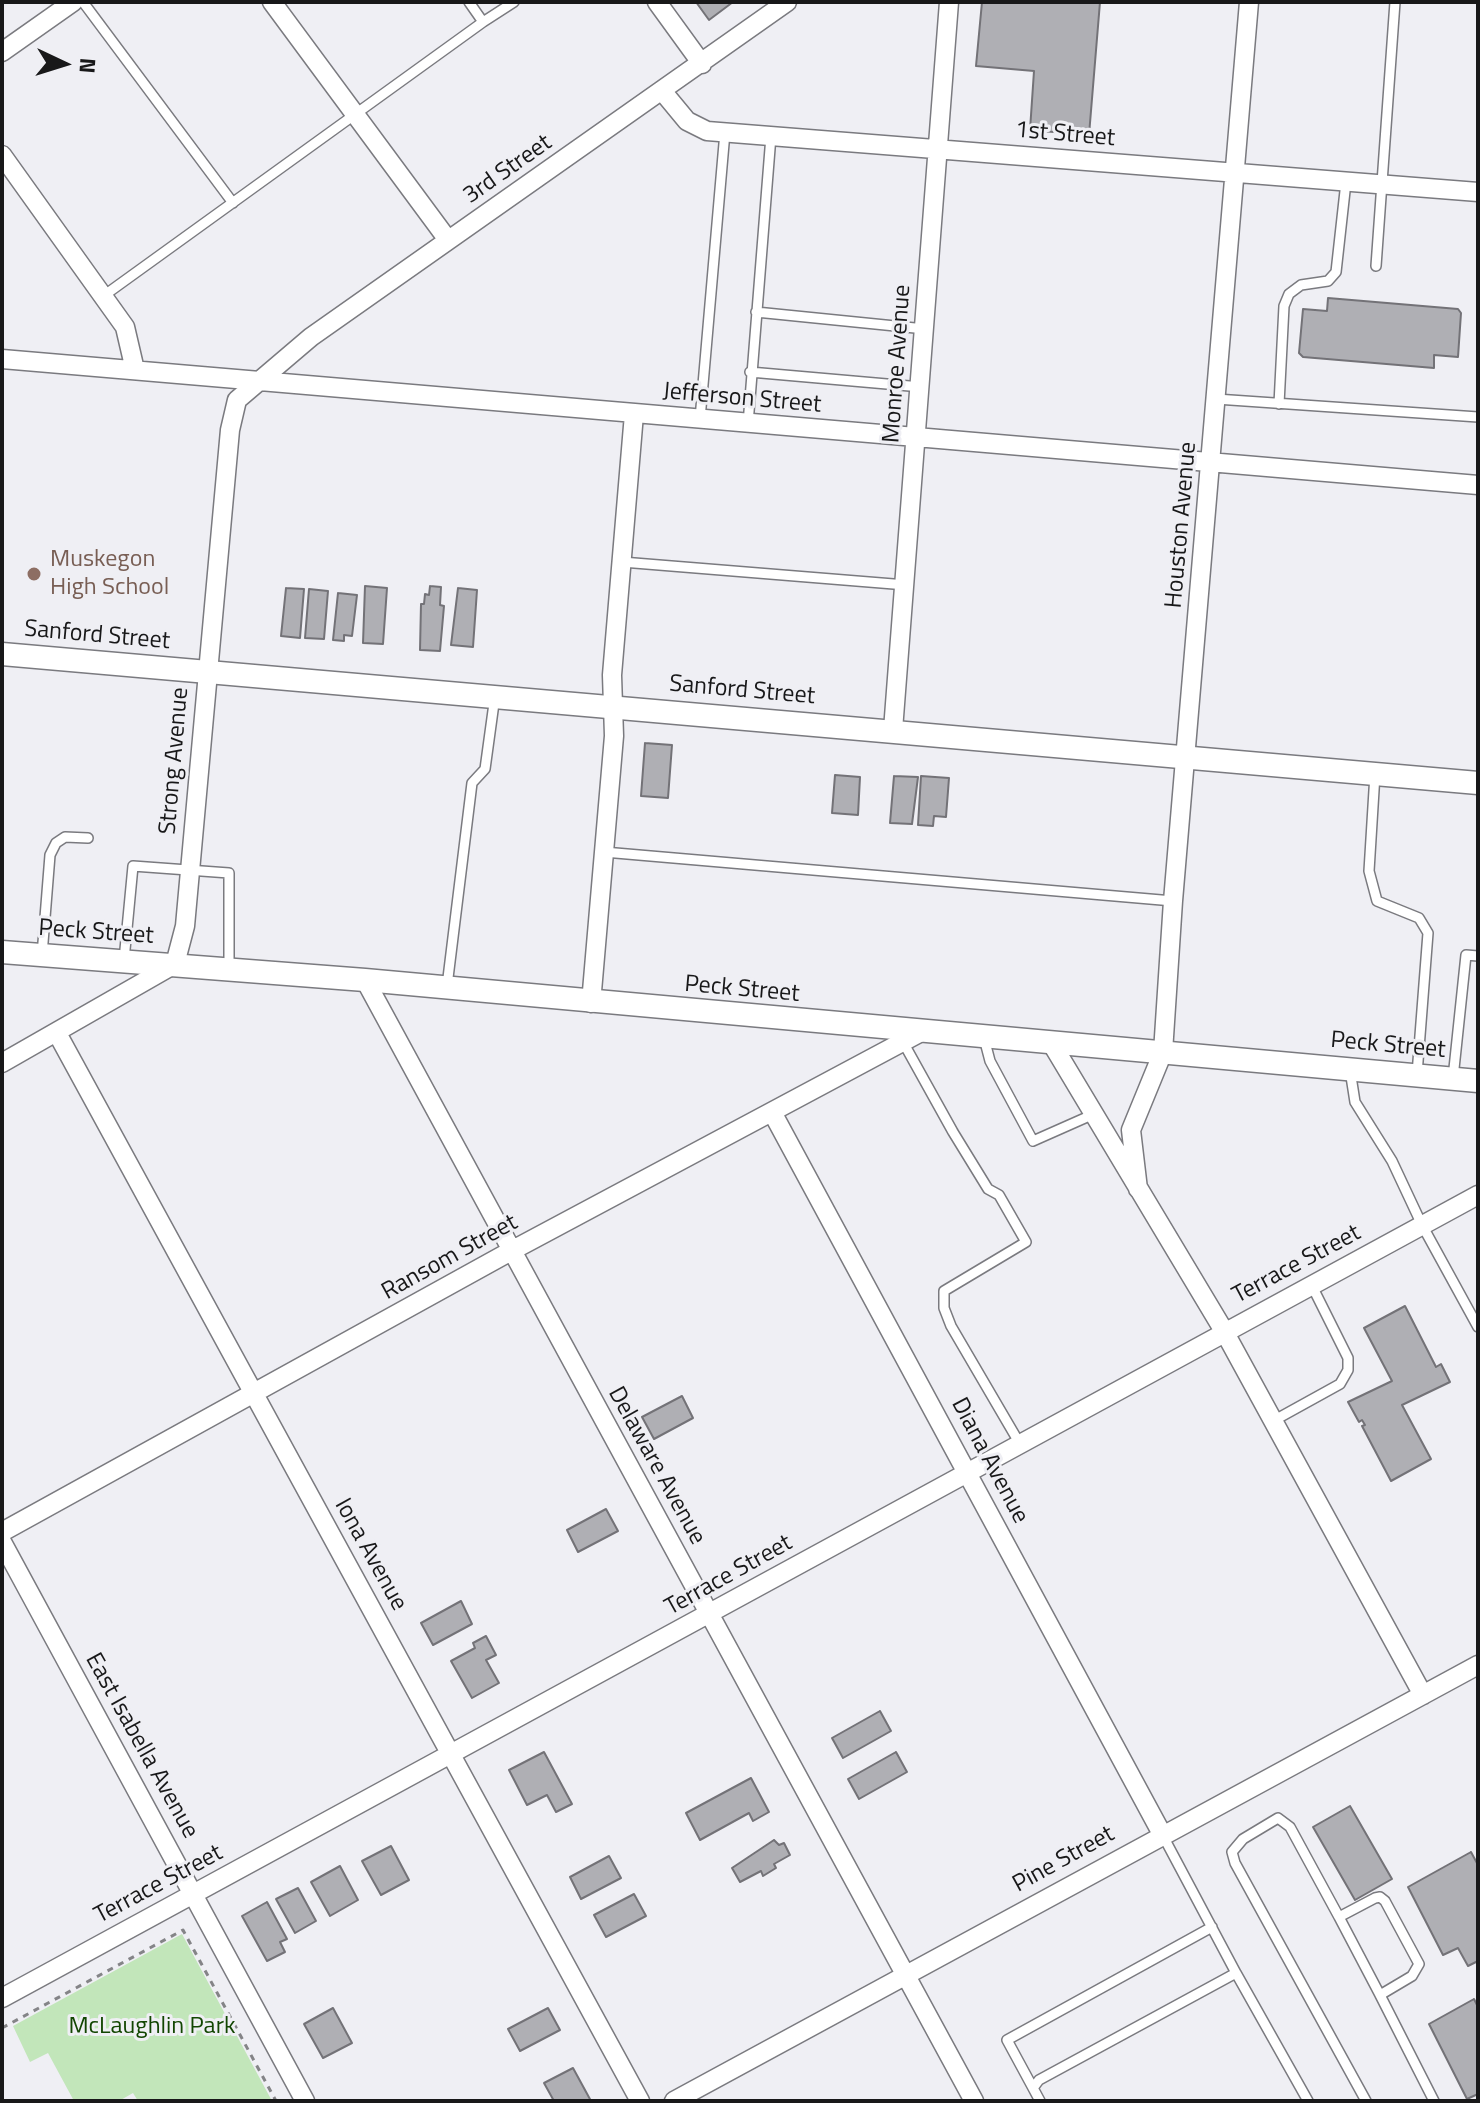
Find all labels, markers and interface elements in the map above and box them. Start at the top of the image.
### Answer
north arrow [24,24,104,104]
text: N [70,57,105,74]
street label: 1st Street [1014,116,1116,154]
street label: 3rd Street [458,129,558,211]
street label: Monroe Avenue [878,284,918,444]
street label: Jefferson Street [662,378,822,420]
street label: Houston Avenue [1160,441,1204,609]
place label: Muskegon High School [50,546,169,602]
marker: Muskegon High School [25,565,43,583]
street label: Sanford Street [23,615,171,657]
street label: Sanford Street [668,670,816,712]
street label: Strong Avenue [154,686,196,836]
street label: Peck Street [37,915,155,951]
street label: Peck Street [683,971,801,1009]
street label: Peck Street [1329,1027,1447,1065]
street label: Ransom Street [377,1209,523,1307]
street label: Terrace Street [1228,1219,1366,1311]
street label: Delaware Avenue [601,1382,711,1550]
street label: Diana Avenue [944,1393,1034,1529]
street label: Iona Avenue [327,1494,413,1616]
street label: Terrace Street [660,1529,798,1623]
street label: East Isabella Avenue [78,1648,204,1844]
street label: Pine Street [1008,1820,1120,1900]
street label: Terrace Street [90,1839,228,1931]
park label: McLaughlin Park [69,2013,235,2041]

